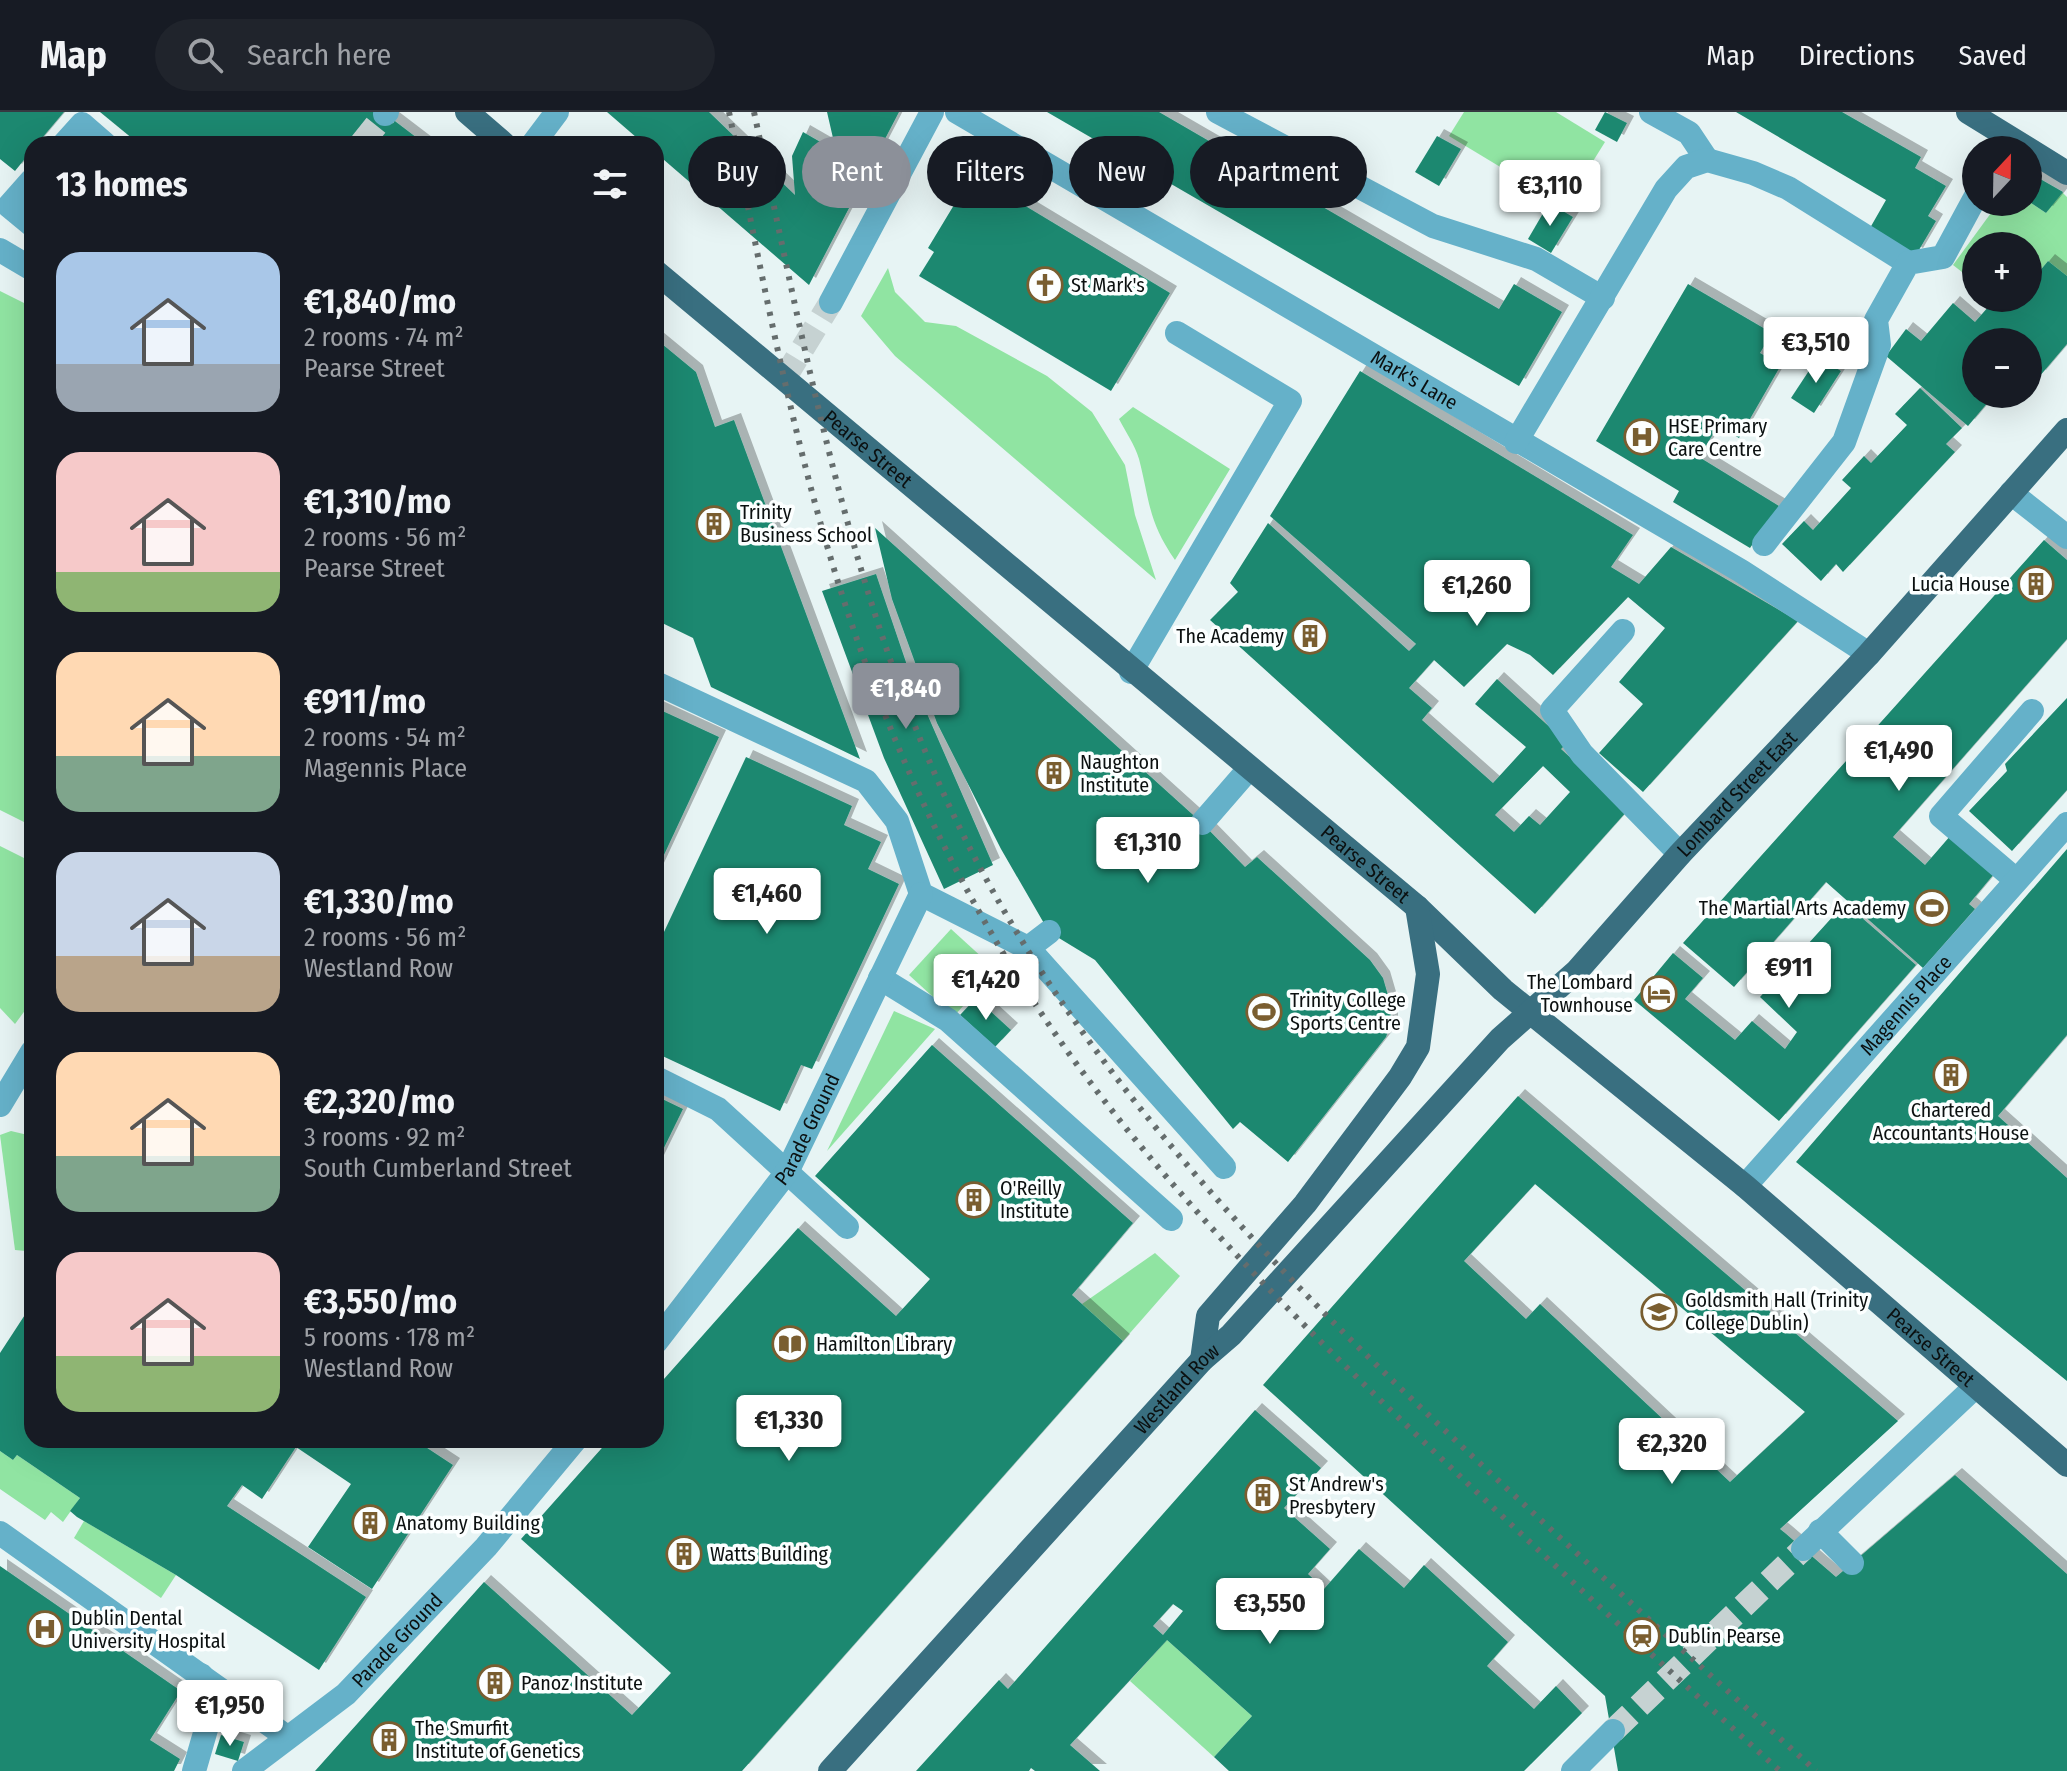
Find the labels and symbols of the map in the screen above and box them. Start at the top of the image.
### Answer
north arrow [1962,136,2042,216]
pin: €3,110 [1485,160,1615,228]
church icon: St Mark's [1026,266,1064,304]
place label: St Mark's [1071,273,1145,297]
pin: €3,510 [1751,317,1881,385]
street label: Mark's Lane [1367,345,1462,414]
street label: Pearse Street [819,405,918,493]
place label: HSE Primary Care Centre [1668,414,1767,461]
hospital icon: HSE Primary Care Centre [1623,418,1661,456]
place label: Trinity Business School [740,500,872,547]
building icon: Trinity Business School [695,505,733,543]
pin: €1,260 [1412,560,1542,628]
building icon: Lucia House [2017,565,2055,603]
place label: Lucia House [1911,572,2010,596]
building icon: The Academy [1291,617,1329,655]
place label: The Academy [1176,624,1284,648]
pin: €1,840 [841,663,971,731]
pin: €1,490 [1834,725,1964,793]
street label: Lombard Street East [1672,726,1802,862]
place label: Naughton Institute [1080,750,1160,797]
building icon: Naughton Institute [1035,754,1073,792]
pin: €1,310 [1083,817,1213,885]
street label: Pearse Street [1316,820,1415,908]
pin: €1,460 [702,868,832,936]
sports icon: The Martial Arts Academy [1913,889,1951,927]
place label: The Martial Arts Academy [1699,896,1906,920]
pin: €911 [1742,942,1836,1010]
street label: Magennis Place [1855,950,1957,1060]
pin: €1,420 [921,954,1051,1022]
place label: The Lombard Townhouse [1527,970,1633,1017]
hotel icon: The Lombard Townhouse [1640,975,1678,1013]
place label: Trinity College Sports Centre [1290,988,1406,1035]
sports icon: Trinity College Sports Centre [1245,993,1283,1031]
building icon: Chartered Accountants House [1932,1056,1970,1094]
street label: Parade Ground [770,1070,845,1190]
place label: Chartered Accountants House [1873,1098,2029,1145]
place label: O'Reilly Institute [1000,1176,1069,1223]
building icon: O'Reilly Institute [955,1181,993,1219]
place label: Goldsmith Hall (Trinity College Dublin) [1685,1288,1868,1335]
school or university icon: Goldsmith Hall (Trinity College Dublin) [1640,1293,1678,1331]
street label: Pearse Street [1882,1302,1980,1392]
library icon: Hamilton Library [771,1325,809,1363]
place label: Hamilton Library [816,1332,952,1356]
street label: Westland Row [1129,1338,1224,1439]
pin: €1,330 [724,1395,854,1463]
pin: €2,320 [1607,1418,1737,1486]
place label: St Andrew's Presbytery [1289,1472,1384,1519]
building icon: St Andrew's Presbytery [1244,1476,1282,1514]
building icon: Anatomy Building [351,1504,389,1542]
place label: Anatomy Building [396,1511,540,1535]
building icon: Watts Building [665,1535,703,1573]
place label: Watts Building [710,1542,828,1566]
pin: €3,550 [1205,1578,1335,1646]
street label: Parade Ground [347,1588,448,1692]
place label: Dublin Dental University Hospital [71,1606,226,1653]
hospital icon: Dublin Dental University Hospital [26,1610,64,1648]
station icon: Dublin Pearse [1623,1617,1661,1655]
place label: Dublin Pearse [1668,1624,1781,1648]
building icon: Panoz Institute [476,1664,514,1702]
place label: Panoz Institute [521,1671,643,1695]
pin: €1,950 [165,1680,295,1748]
place label: The Smurfit Institute of Genetics [415,1716,581,1763]
building icon: The Smurfit Institute of Genetics [370,1721,408,1759]

